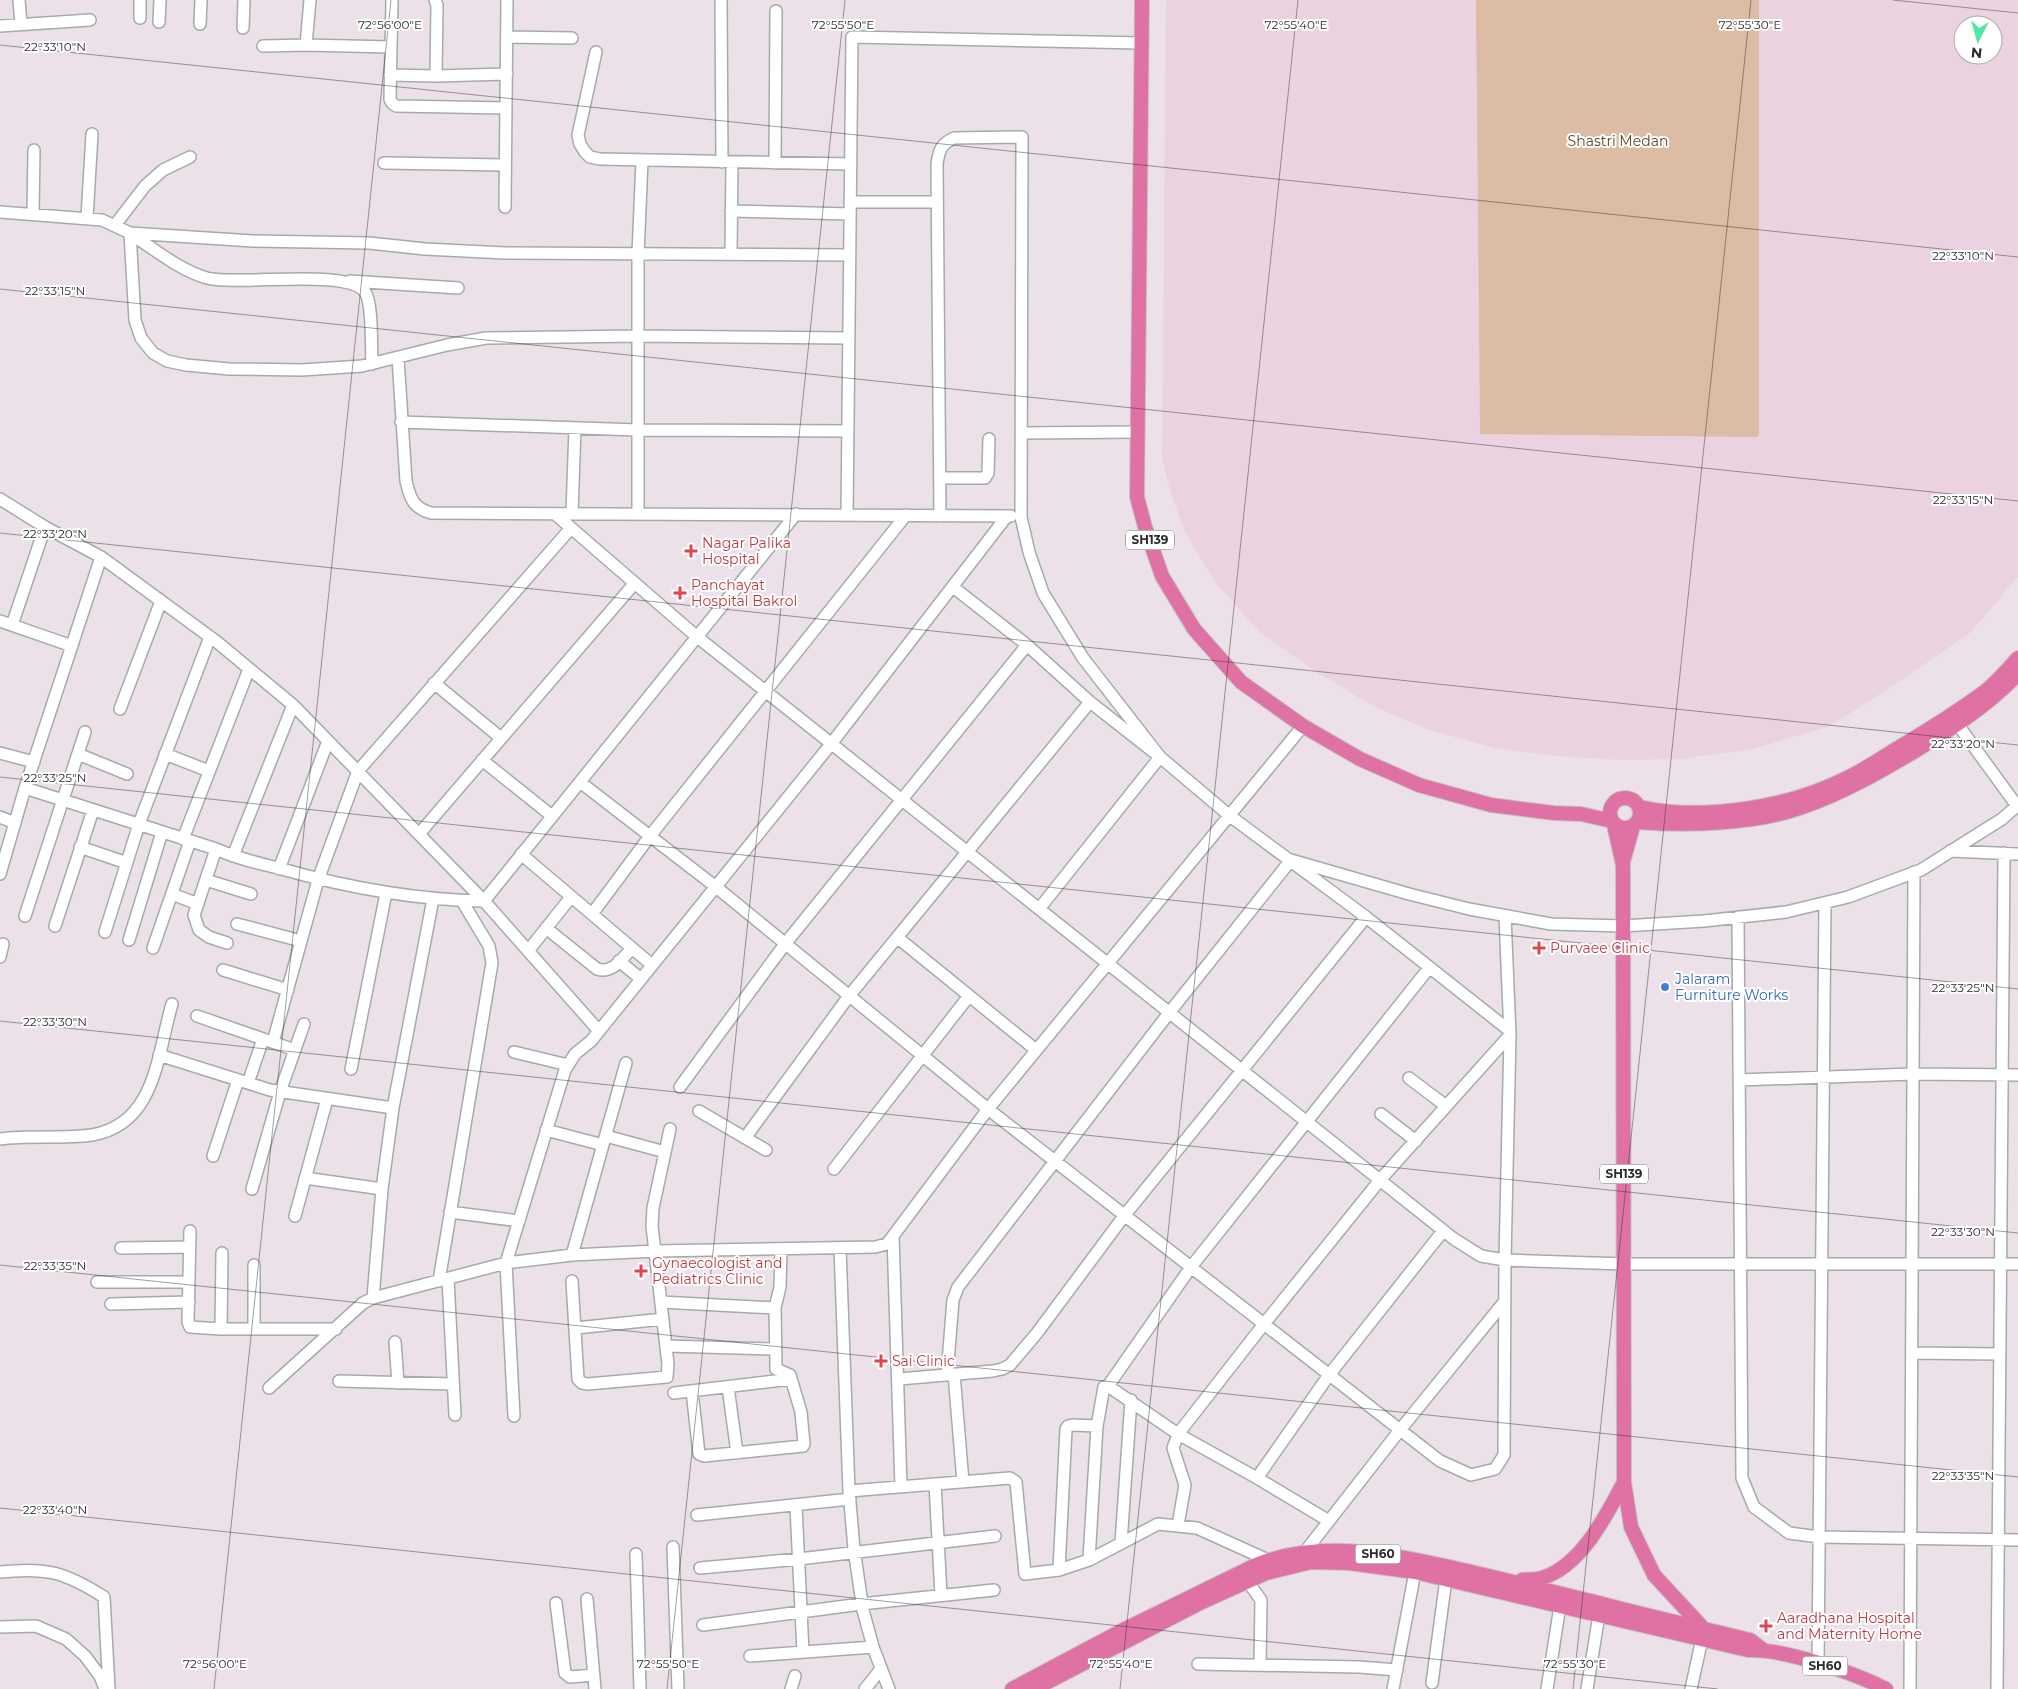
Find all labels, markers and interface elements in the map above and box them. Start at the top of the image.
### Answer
north arrow [1953,15,2003,65]
text: 72°56'00"E [358,17,422,32]
text: 72°55'50"E [812,17,874,32]
text: 72°55'40"E [1265,17,1327,32]
text: 72°55'30"E [1719,17,1781,32]
text: 22°33'10"N [24,39,86,54]
text: N [1970,43,1983,62]
park label: Shastri Medan [1568,132,1668,150]
text: 22°33'10"N [1932,248,1994,263]
text: 22°33'15"N [25,283,85,298]
text: 22°33'15"N [1933,492,1993,507]
text: 22°33'20"N [23,526,87,541]
road number: SH139 [1126,530,1174,550]
place label: Nagar Palika Hospital [702,534,791,568]
marker: Nagar Palika Hospital [684,544,698,558]
place label: Panchayat Hospital Bakrol [691,576,797,610]
marker: Panchayat Hospital Bakrol [673,586,687,600]
text: 22°33'20"N [1931,736,1995,751]
text: 22°33'25"N [24,770,86,785]
place label: Purvaee Clinic [1550,939,1650,957]
marker: Purvaee Clinic [1532,941,1546,955]
place label: Jalaram Furniture Works [1674,970,1789,1004]
text: 22°33'25"N [1932,980,1994,995]
marker: Jalaram Furniture Works [1659,981,1671,993]
text: 22°33'30"N [23,1014,87,1029]
road number: SH139 [1600,1164,1648,1184]
text: 22°33'30"N [1931,1224,1995,1239]
place label: Gynaecologist and Pediatrics Clinic [652,1254,782,1288]
text: 22°33'35"N [24,1258,86,1273]
marker: Gynaecologist and Pediatrics Clinic [634,1264,648,1278]
place label: Sai Clinic [892,1352,955,1370]
marker: Sai Clinic [874,1354,888,1368]
text: 22°33'35"N [1932,1468,1994,1483]
text: 22°33'40"N [23,1502,87,1517]
road number: SH60 [1356,1545,1400,1564]
place label: Aaradhana Hospital and Maternity Home [1777,1609,1922,1643]
marker: Aaradhana Hospital and Maternity Home [1759,1619,1773,1633]
text: 72°56'00"E [183,1656,247,1671]
text: 72°55'50"E [637,1656,699,1671]
text: 72°55'40"E [1090,1656,1152,1671]
text: 72°55'30"E [1544,1656,1606,1671]
road number: SH60 [1802,1656,1848,1675]

